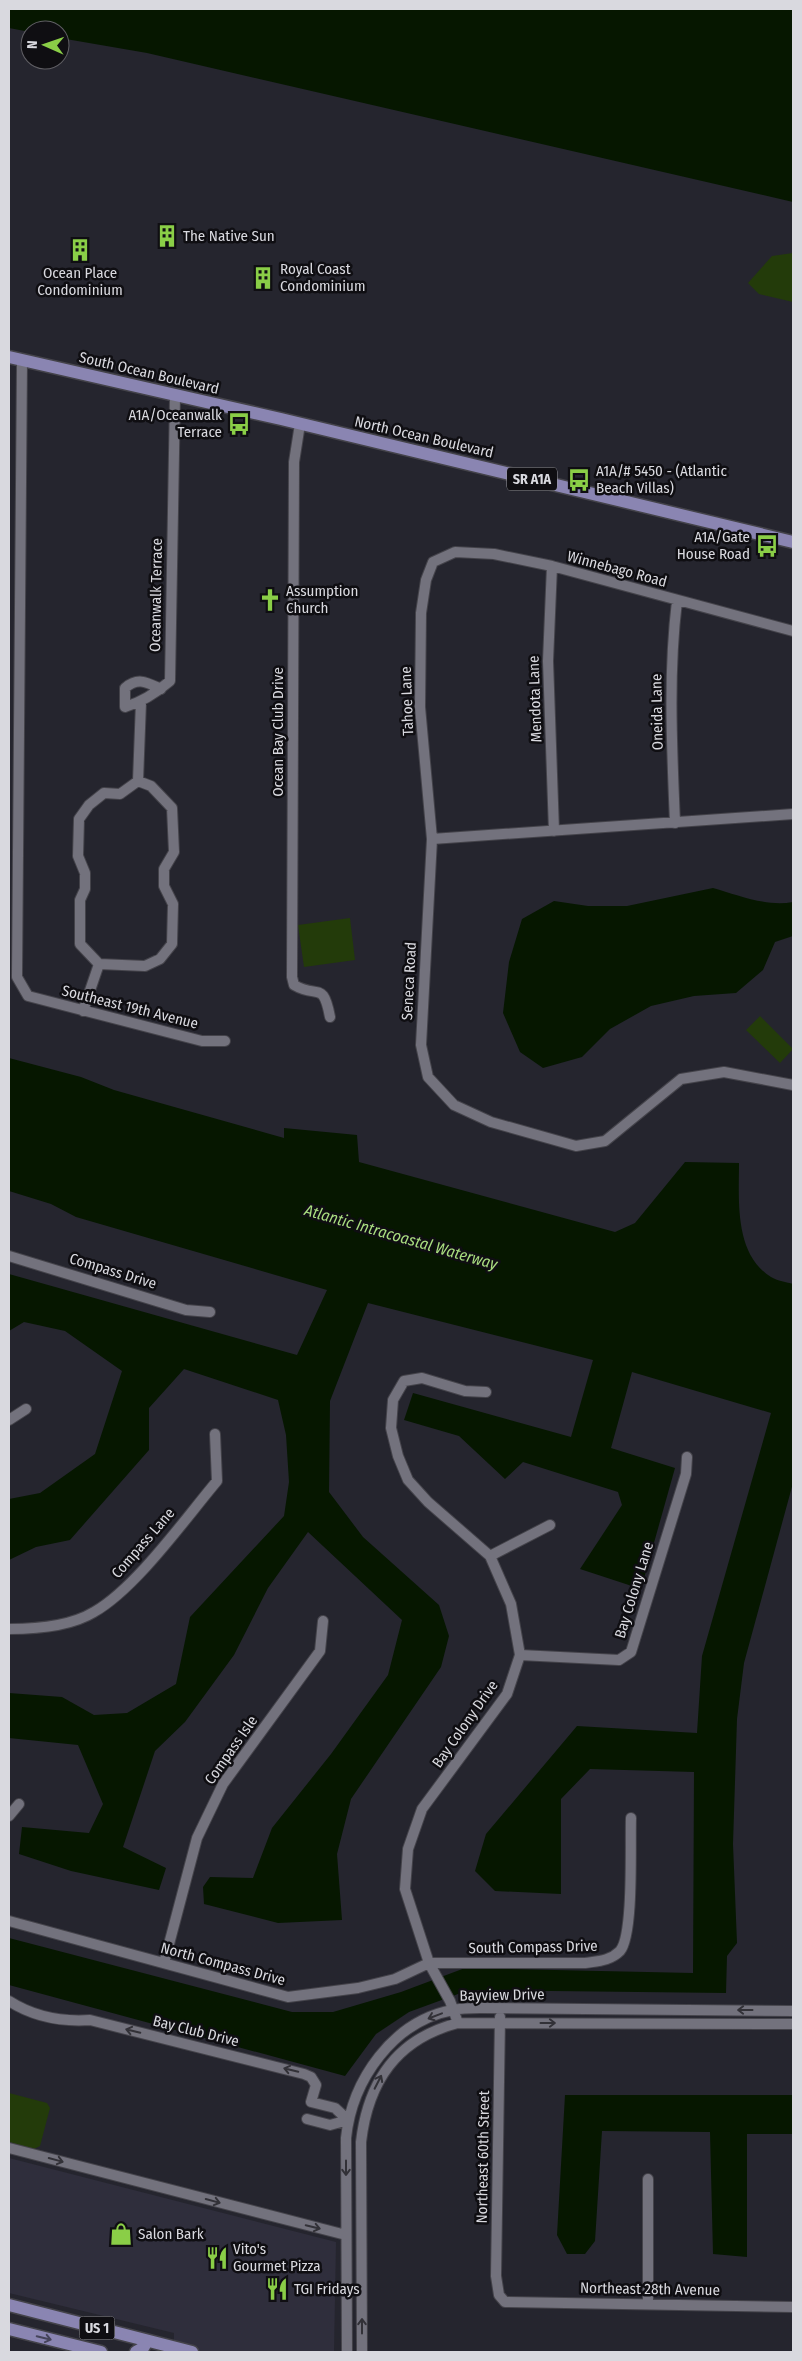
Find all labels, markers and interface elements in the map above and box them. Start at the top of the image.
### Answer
north arrow [20,20,70,70]
text: N [24,40,41,49]
building icon: The Native Sun [154,223,180,249]
place label: The Native Sun [183,227,275,245]
building icon: Ocean Place Condominium [67,237,93,263]
place label: Royal Coast Condominium [280,260,365,295]
place label: Ocean Place Condominium [37,264,123,299]
building icon: Royal Coast Condominium [250,265,276,291]
street label: South Ocean Boulevard [77,348,221,398]
place label: A1A/Oceanwalk Terrace [129,406,222,441]
bus stop icon: A1A/Oceanwalk Terrace [226,411,252,437]
street label: North Ocean Boulevard [353,412,495,462]
place label: A1A/# 5450 - (Atlantic Beach Villas) [596,462,727,497]
bus stop icon: A1A/# 5450 - (Atlantic Beach Villas) [566,467,592,493]
road number: SR A1A [507,468,557,490]
place label: A1A/Gate House Road [677,528,750,563]
bus stop icon: A1A/Gate House Road [754,533,780,559]
street label: Oceanwalk Terrace [146,538,166,652]
street label: Winnebago Road [565,547,669,591]
place label: Assumption Church [286,582,358,617]
church icon: Assumption Church [257,587,283,613]
street label: Mendota Lane [524,655,546,743]
street label: Tahoe Lane [397,666,417,736]
street label: Ocean Bay Club Drive [269,667,287,797]
street label: Oneida Lane [647,674,667,750]
street label: Seneca Road [398,941,420,1021]
street label: Southeast 19th Avenue [60,981,200,1033]
water label: Atlantic Intracoastal Waterway [301,1200,501,1274]
street label: Compass Drive [67,1249,159,1293]
street label: Compass Lane [108,1504,178,1582]
street label: Bay Colony Lane [611,1540,657,1640]
street label: Bay Colony Drive [428,1677,502,1771]
street label: Compass Isle [201,1712,261,1788]
street label: South Compass Drive [468,1937,598,1957]
street label: North Compass Drive [159,1939,287,1989]
street label: Bayview Drive [459,1985,545,2005]
one-way arrow [737,2005,753,2015]
street label: Bay Club Drive [151,2012,241,2050]
one-way arrow [428,2012,443,2021]
one-way arrow [540,2018,556,2028]
one-way arrow [125,2026,141,2035]
one-way arrow [283,2065,299,2074]
one-way arrow [373,2075,383,2090]
street label: Northeast 60th Street [473,2090,493,2224]
one-way arrow [47,2156,63,2165]
one-way arrow [341,2160,351,2176]
one-way arrow [205,2197,221,2207]
shop icon: Salon Bark [108,2221,134,2247]
one-way arrow [305,2223,321,2232]
place label: Salon Bark [138,2225,204,2243]
place label: Vito's Gourmet Pizza [233,2240,321,2275]
restaurant icon: Vito's Gourmet Pizza [204,2245,230,2271]
restaurant icon: TGI Fridays [264,2276,290,2302]
street label: Northeast 28th Avenue [580,2279,720,2299]
place label: TGI Fridays [294,2280,360,2298]
road number: US 1 [80,2316,114,2340]
one-way arrow [357,2318,367,2334]
one-way arrow [36,2334,52,2343]

